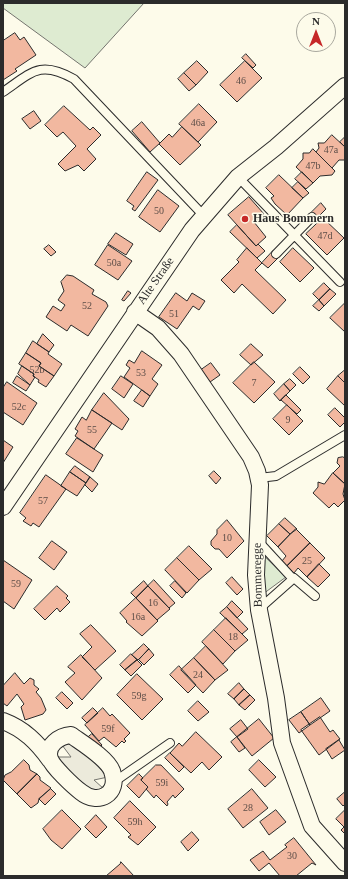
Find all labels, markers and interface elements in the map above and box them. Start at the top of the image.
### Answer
north arrow [296,12,336,52]
text: N [312,15,320,27]
house number: 46 [236,75,246,87]
house number: 46a [191,117,205,129]
house number: 47a [324,144,338,156]
house number: 47b [306,160,320,172]
house number: 50 [154,205,164,217]
place label: Haus Bommern [253,212,334,226]
marker: Haus Bommern [240,214,250,224]
house number: 47d [318,230,332,242]
street label: Alte Straße [135,255,177,307]
house number: 50a [107,257,121,269]
house number: 52 [82,300,92,312]
house number: 51 [169,308,179,320]
house number: 52b [30,364,44,376]
house number: 53 [136,367,146,379]
house number: 7 [252,377,256,389]
house number: 52c [12,401,26,413]
house number: 9 [286,414,290,426]
house number: 55 [87,424,97,436]
house number: 57 [38,495,48,507]
house number: 10 [222,532,232,544]
street label: Bommeregge [250,543,266,607]
house number: 25 [302,555,312,567]
house number: 59 [11,578,21,590]
house number: 16 [148,597,158,609]
house number: 16a [131,611,145,623]
house number: 18 [228,631,238,643]
house number: 24 [193,669,203,681]
house number: 59g [132,690,146,702]
house number: 59f [101,723,115,735]
house number: 59i [156,777,168,789]
house number: 28 [243,802,253,814]
house number: 59h [128,816,142,828]
house number: 30 [287,850,297,862]

